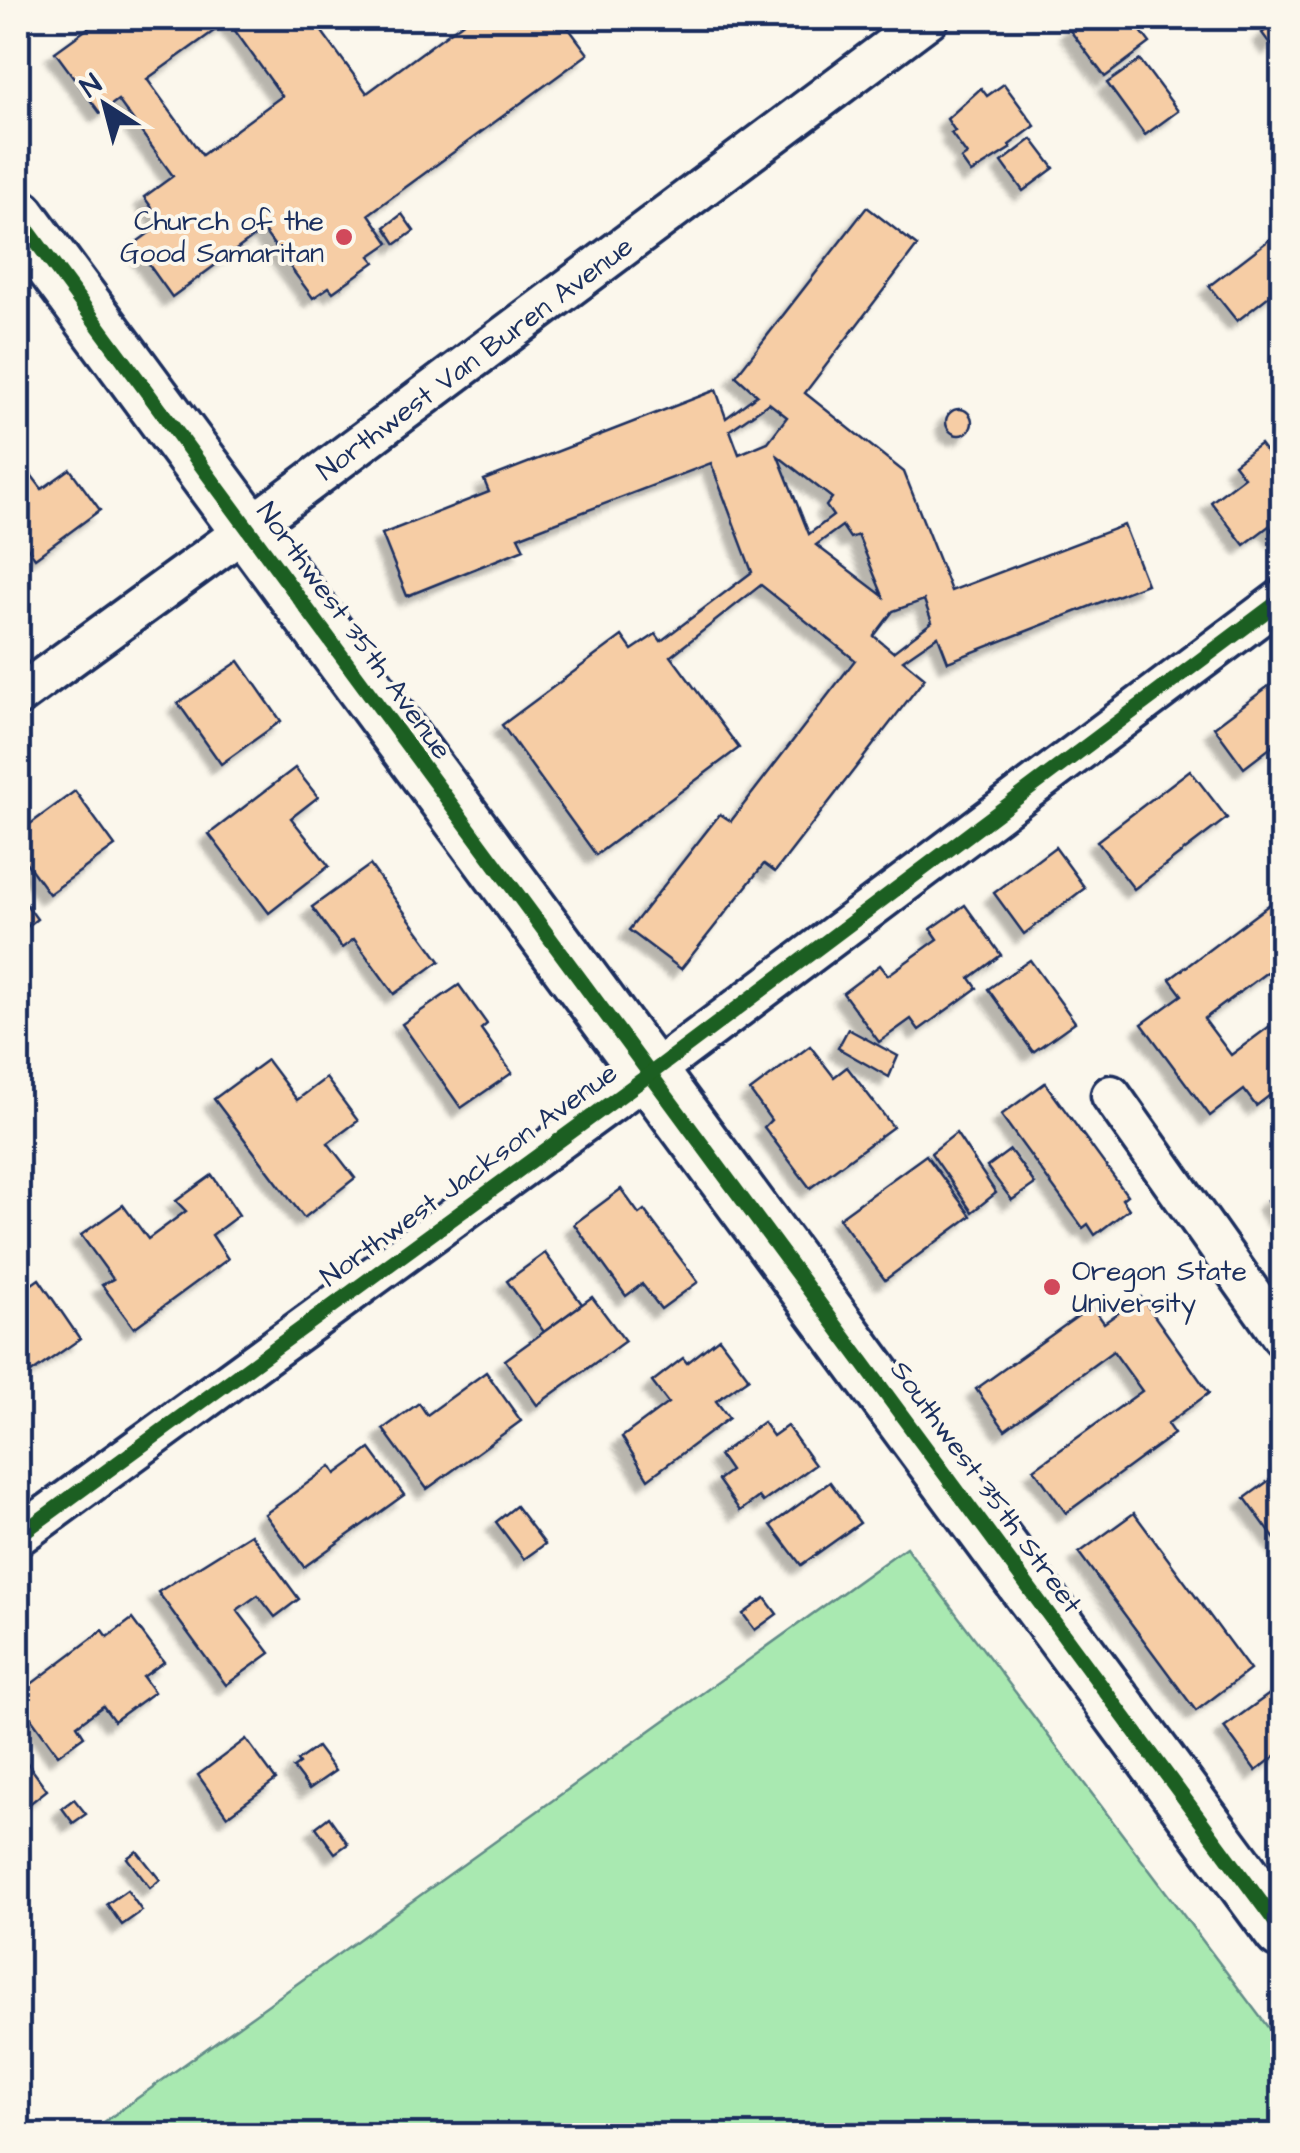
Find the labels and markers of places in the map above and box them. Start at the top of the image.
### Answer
place label: Church of the Good Samaritan [120,202,324,273]
marker: Church of the Good Samaritan [333,226,355,248]
place label: Oregon State University [1072,1252,1247,1325]
marker: Oregon State University [1041,1276,1063,1298]

